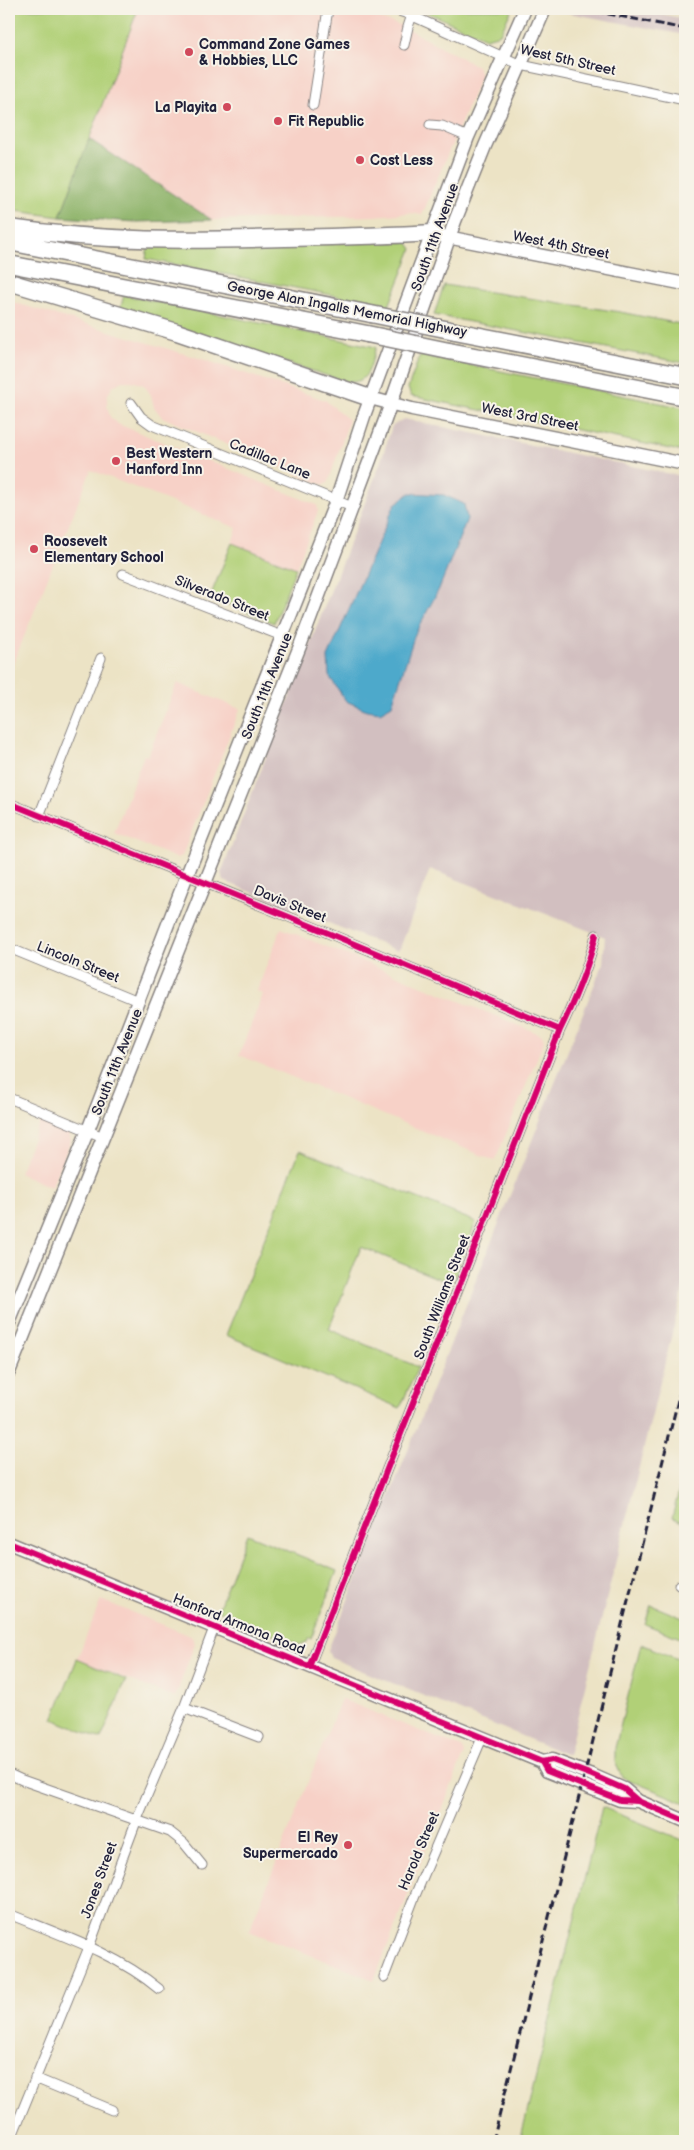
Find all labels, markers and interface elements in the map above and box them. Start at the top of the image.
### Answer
place label: Command Zone Games & Hobbies, LLC [199,36,350,69]
street label: West 5th Street [519,41,618,79]
marker: Command Zone Games & Hobbies, LLC [183,46,195,58]
place label: La Playita [155,99,217,116]
marker: La Playita [221,101,233,113]
place label: Fit Republic [288,113,365,130]
marker: Fit Republic [272,115,284,127]
place label: Cost Less [370,152,433,169]
marker: Cost Less [354,154,366,166]
street label: South 11th Avenue [408,181,462,293]
street label: West 4th Street [511,227,611,263]
street label: George Alan Ingalls Memorial Highway [226,277,469,341]
street label: West 3rd Street [480,399,581,435]
street label: Cadillac Lane [227,435,313,483]
place label: Best Western Hanford Inn [126,445,213,478]
marker: Best Western Hanford Inn [110,455,122,467]
place label: Roosevelt Elementary School [44,533,164,566]
marker: Roosevelt Elementary School [28,543,40,555]
street label: Silverado Street [172,571,272,625]
street label: South 11th Avenue [238,630,296,742]
street label: Davis Street [251,882,329,927]
street label: Lincoln Street [34,938,122,987]
street label: South 11th Avenue [88,1006,146,1118]
street label: South Williams Street [410,1231,474,1362]
street label: Hanford Armona Road [170,1590,308,1658]
street label: Harold Street [395,1808,443,1893]
place label: El Rey Supermercado [243,1829,339,1862]
street label: Jones Street [77,1839,121,1921]
marker: El Rey Supermercado [342,1839,354,1851]

